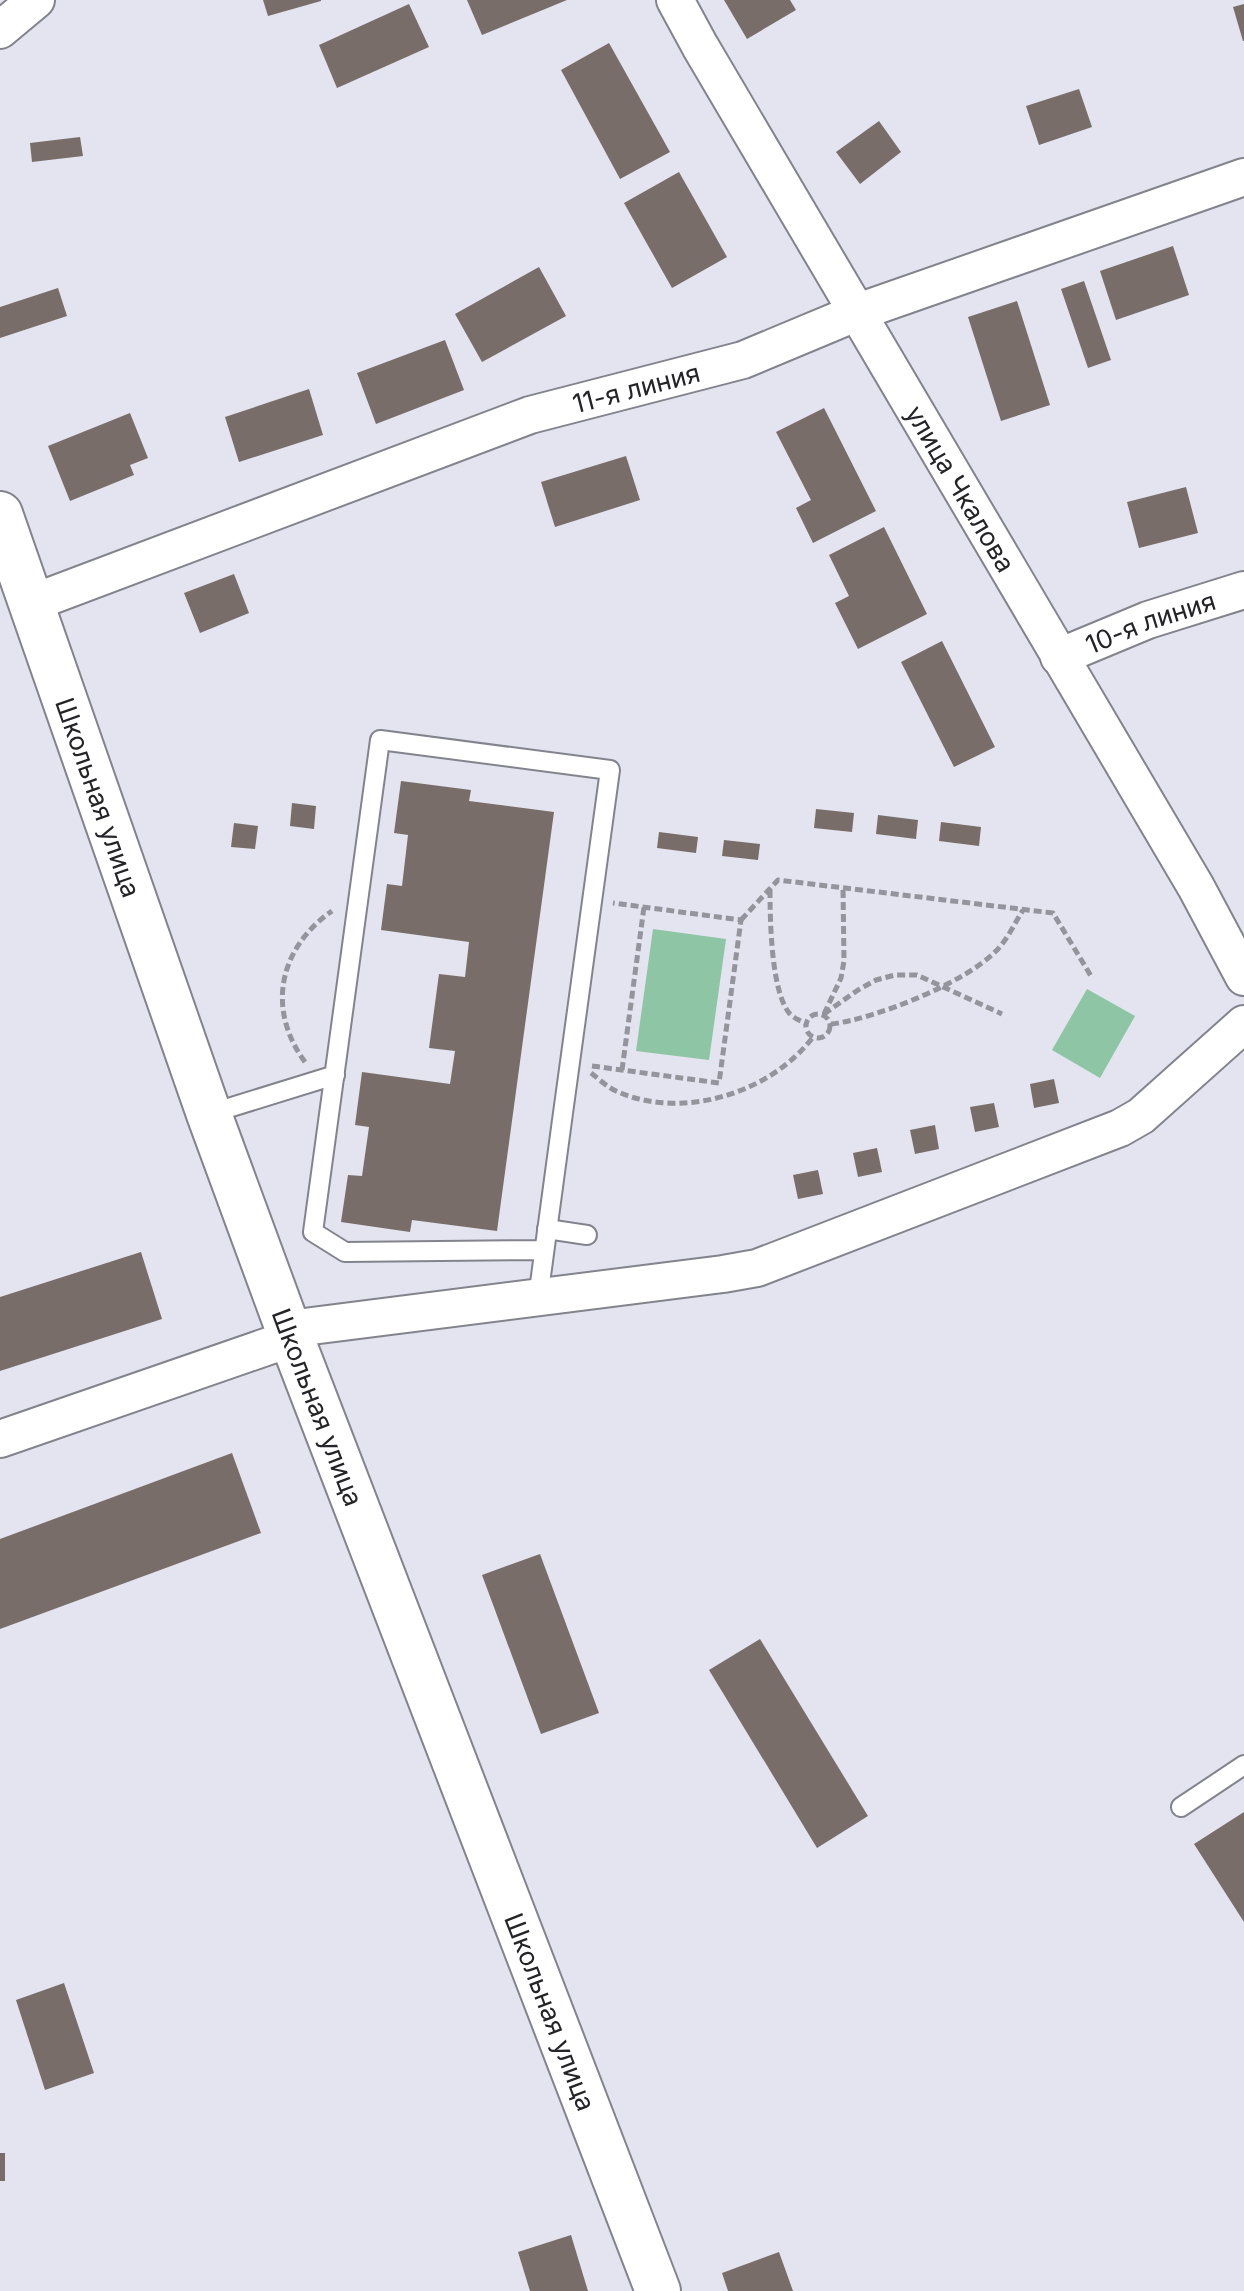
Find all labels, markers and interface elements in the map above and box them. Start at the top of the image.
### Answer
street label: 11-я линия [569,356,703,419]
street label: улица Чкалова [900,400,1022,577]
street label: 10-я линия [1081,584,1219,660]
street label: Школьная улица [50,693,148,901]
street label: Школьная улица [266,1304,370,1510]
street label: Школьная улица [499,1909,603,2115]

